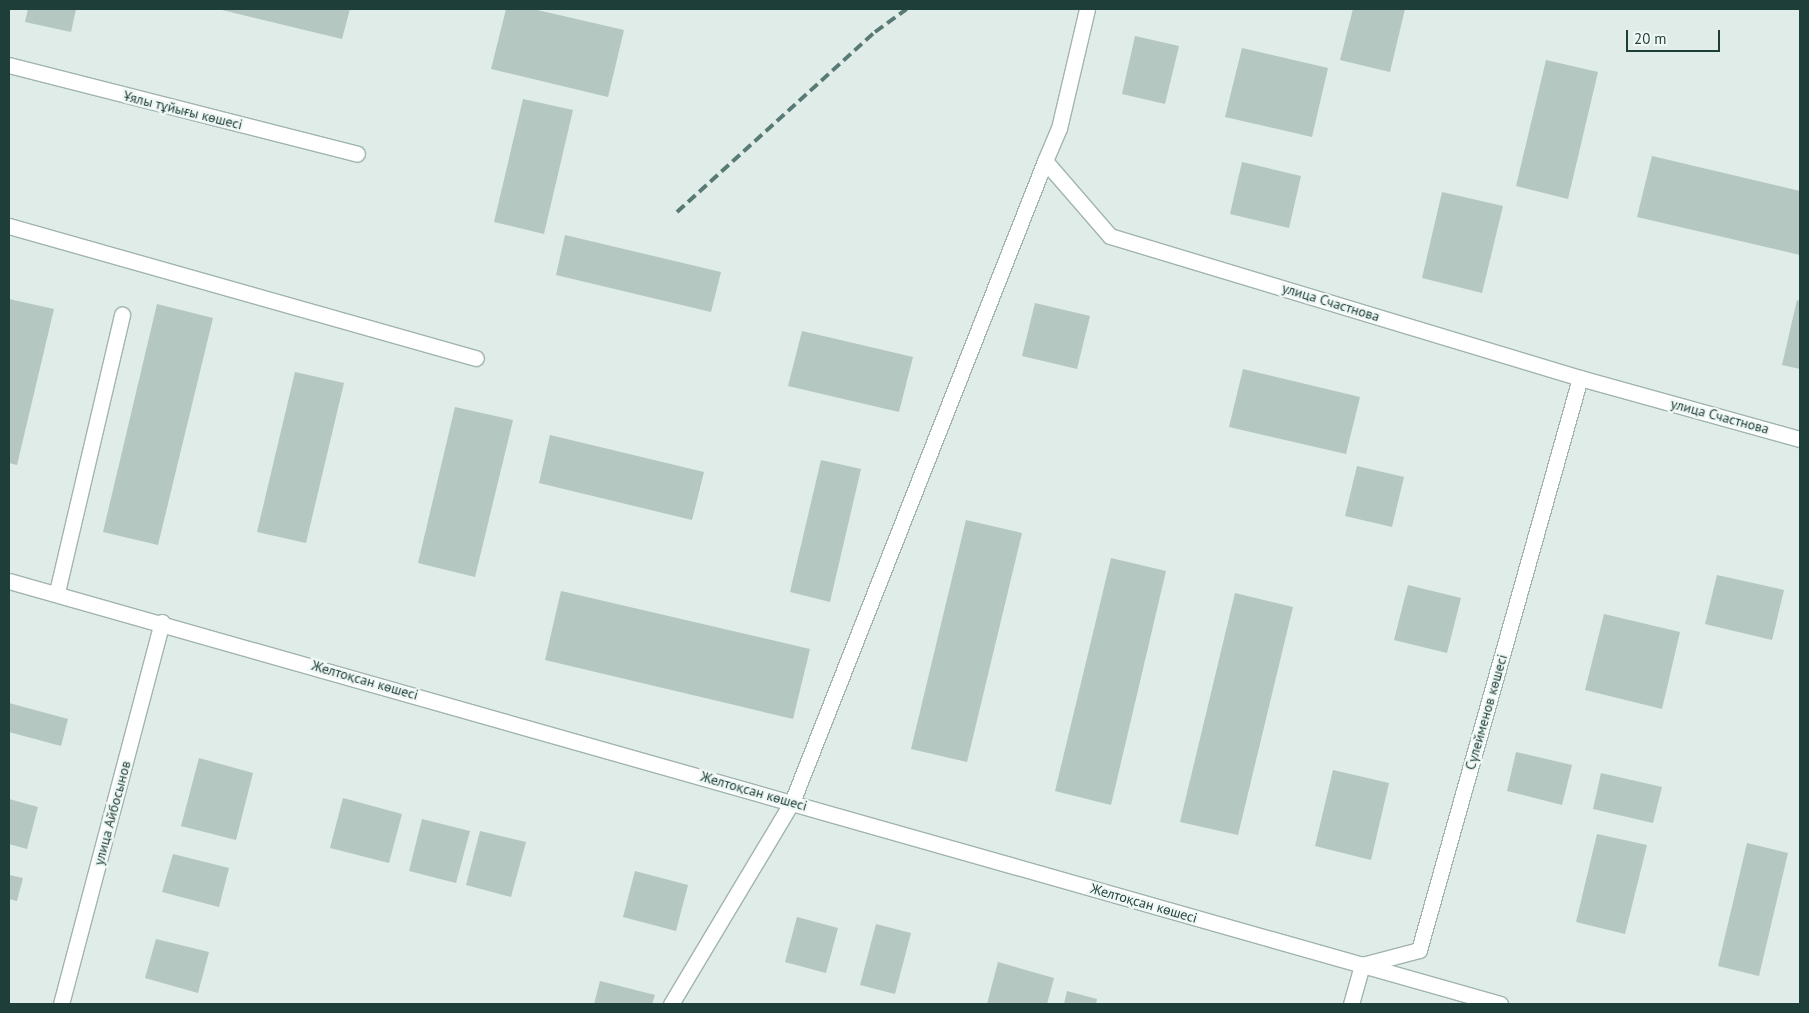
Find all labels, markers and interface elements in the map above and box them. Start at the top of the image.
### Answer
scale bar [1629,20,1723,52]
text: 20 m [1634,29,1667,48]
street label: Ұялы тұйығы көшесі [121,87,245,133]
street label: улица Счастнова [1280,279,1382,325]
street label: улица Счастнова [1669,395,1771,437]
street label: Сүлейменов көшесі [1461,652,1511,772]
street label: Желтоқсан көшесі [310,657,420,703]
street label: улица Айбосынов [90,759,134,867]
street label: Желтоқсан көшесі [699,768,809,814]
street label: Желтоқсан көшесі [1089,880,1199,926]

